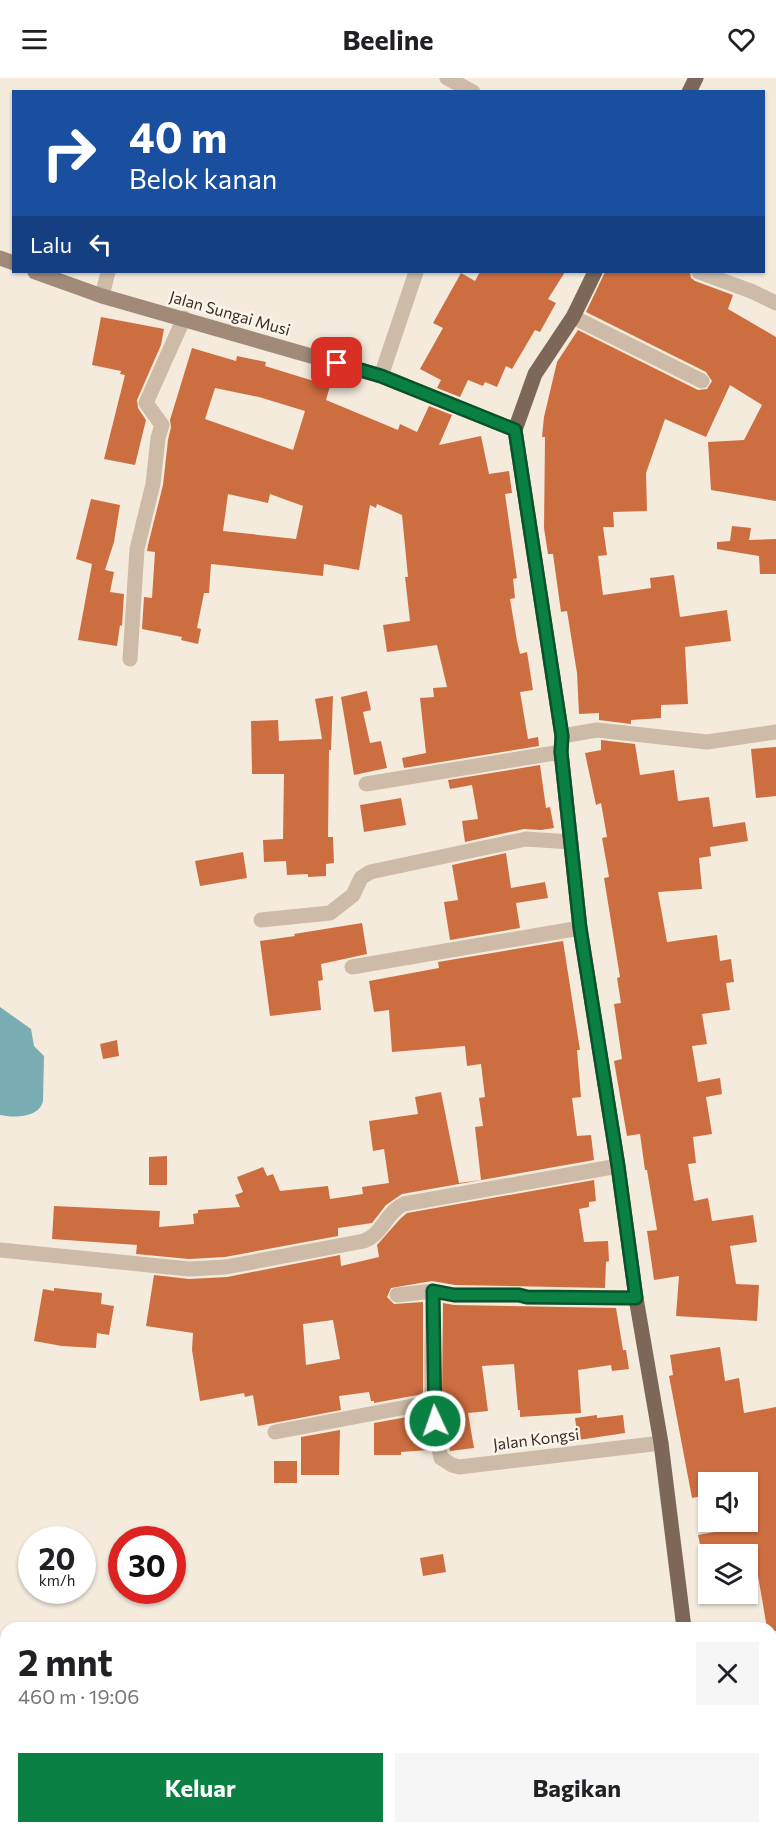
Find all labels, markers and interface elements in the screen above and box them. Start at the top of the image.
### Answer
icon: menu [18,23,51,56]
text: Beeline [342,23,434,56]
icon: heart [725,23,758,56]
text: 40 m [129,110,227,162]
icon: right [30,114,108,192]
text: Belok kanan [129,162,277,195]
icon: left [84,228,117,261]
text: Lalu [30,231,72,258]
street label: Jalan Sungai Musi [167,286,293,339]
pin [311,337,362,388]
icon: arrive [320,346,353,379]
position arrow [403,1389,467,1453]
street label: Jalan Kongsi [492,1424,580,1453]
map controls [698,1472,758,1604]
button: sound [698,1472,758,1532]
speed limit sign: 30 [108,1526,186,1604]
text: 20 [39,1539,75,1576]
button: layers [698,1544,758,1604]
text: km/h [39,1571,75,1589]
text: 2 mnt [18,1639,113,1683]
button: close [696,1642,759,1705]
text: 460 m · 19:06 [18,1684,139,1708]
button: Keluar [18,1753,383,1822]
button: Bagikan [395,1753,759,1822]

